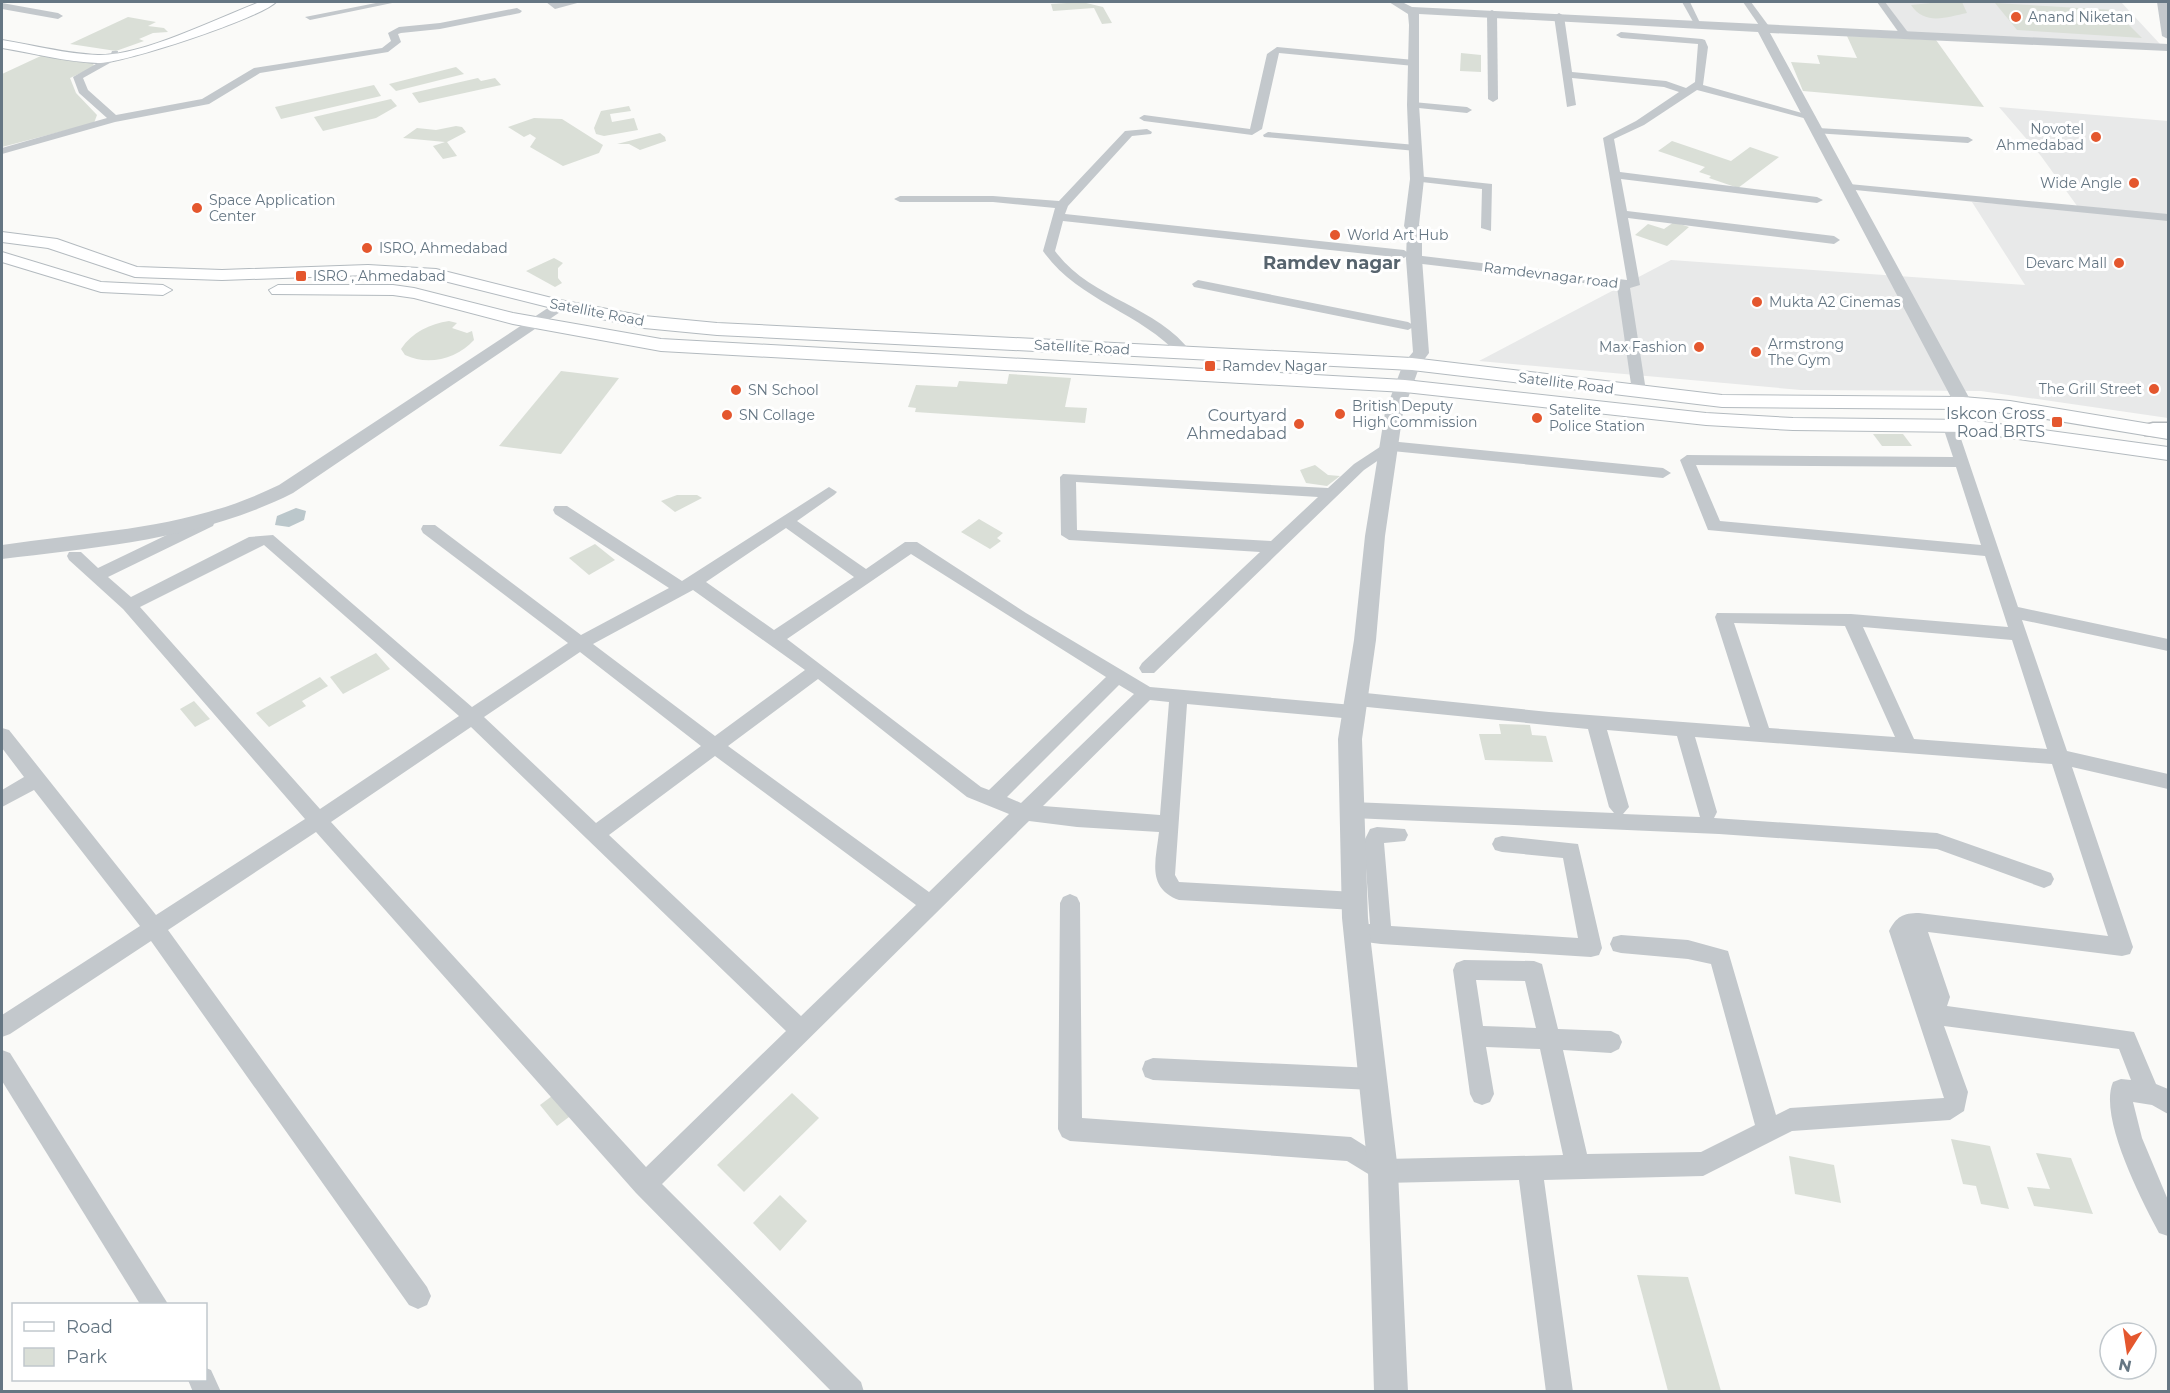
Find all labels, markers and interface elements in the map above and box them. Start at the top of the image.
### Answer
place label: Anand Niketan [2028,8,2133,26]
marker: Anand Niketan [2009,10,2023,24]
place label: Novotel Ahmedabad [1996,120,2084,154]
marker: Novotel Ahmedabad [2089,130,2103,144]
place label: Wide Angle [2040,174,2122,192]
marker: Wide Angle [2127,176,2141,190]
place label: Space Application Center [209,191,336,225]
marker: Space Application Center [190,201,204,215]
place label: World Art Hub [1347,226,1449,244]
marker: World Art Hub [1328,228,1342,242]
place label: ISRO, Ahmedabad [379,239,508,257]
marker: ISRO, Ahmedabad [360,241,374,255]
district label: Ramdev nagar [1263,252,1401,274]
place label: Devarc Mall [2025,254,2107,272]
marker: Devarc Mall [2112,256,2126,270]
street label: Ramdevnagar road [1483,258,1619,292]
place label: ISRO , Ahmedabad [313,267,446,285]
marker: ISRO , Ahmedabad [294,269,308,283]
place label: Mukta A2 Cinemas [1769,293,1901,311]
street label: Satellite Road [548,294,646,330]
marker: Mukta A2 Cinemas [1750,295,1764,309]
street label: Satellite Road [1034,335,1130,359]
place label: Armstrong The Gym [1768,335,1844,369]
place label: Max Fashion [1599,338,1687,356]
marker: Max Fashion [1692,340,1706,354]
marker: Armstrong The Gym [1749,345,1763,359]
place label: Ramdev Nagar [1222,357,1328,375]
marker: Ramdev Nagar [1203,359,1217,373]
street label: Satellite Road [1517,368,1615,398]
place label: The Grill Street [2039,380,2142,398]
place label: SN School [748,381,819,399]
marker: The Grill Street [2147,382,2161,396]
marker: SN School [729,383,743,397]
place label: British Deputy High Commission [1352,397,1477,431]
place label: Satelite Police Station [1549,401,1645,435]
place label: Iskcon Cross Road BRTS [1946,404,2045,441]
place label: SN Collage [739,406,815,424]
place label: Courtyard Ahmedabad [1187,406,1287,443]
marker: British Deputy High Commission [1333,407,1347,421]
marker: SN Collage [720,408,734,422]
marker: Satelite Police Station [1530,411,1544,425]
marker: Iskcon Cross Road BRTS [2050,415,2064,429]
marker: Courtyard Ahmedabad [1292,417,1306,431]
legend [12,1303,207,1381]
text: Road [66,1316,113,1338]
north arrow [2098,1321,2158,1381]
text: Park [66,1346,107,1368]
text: N [2117,1355,2133,1376]

